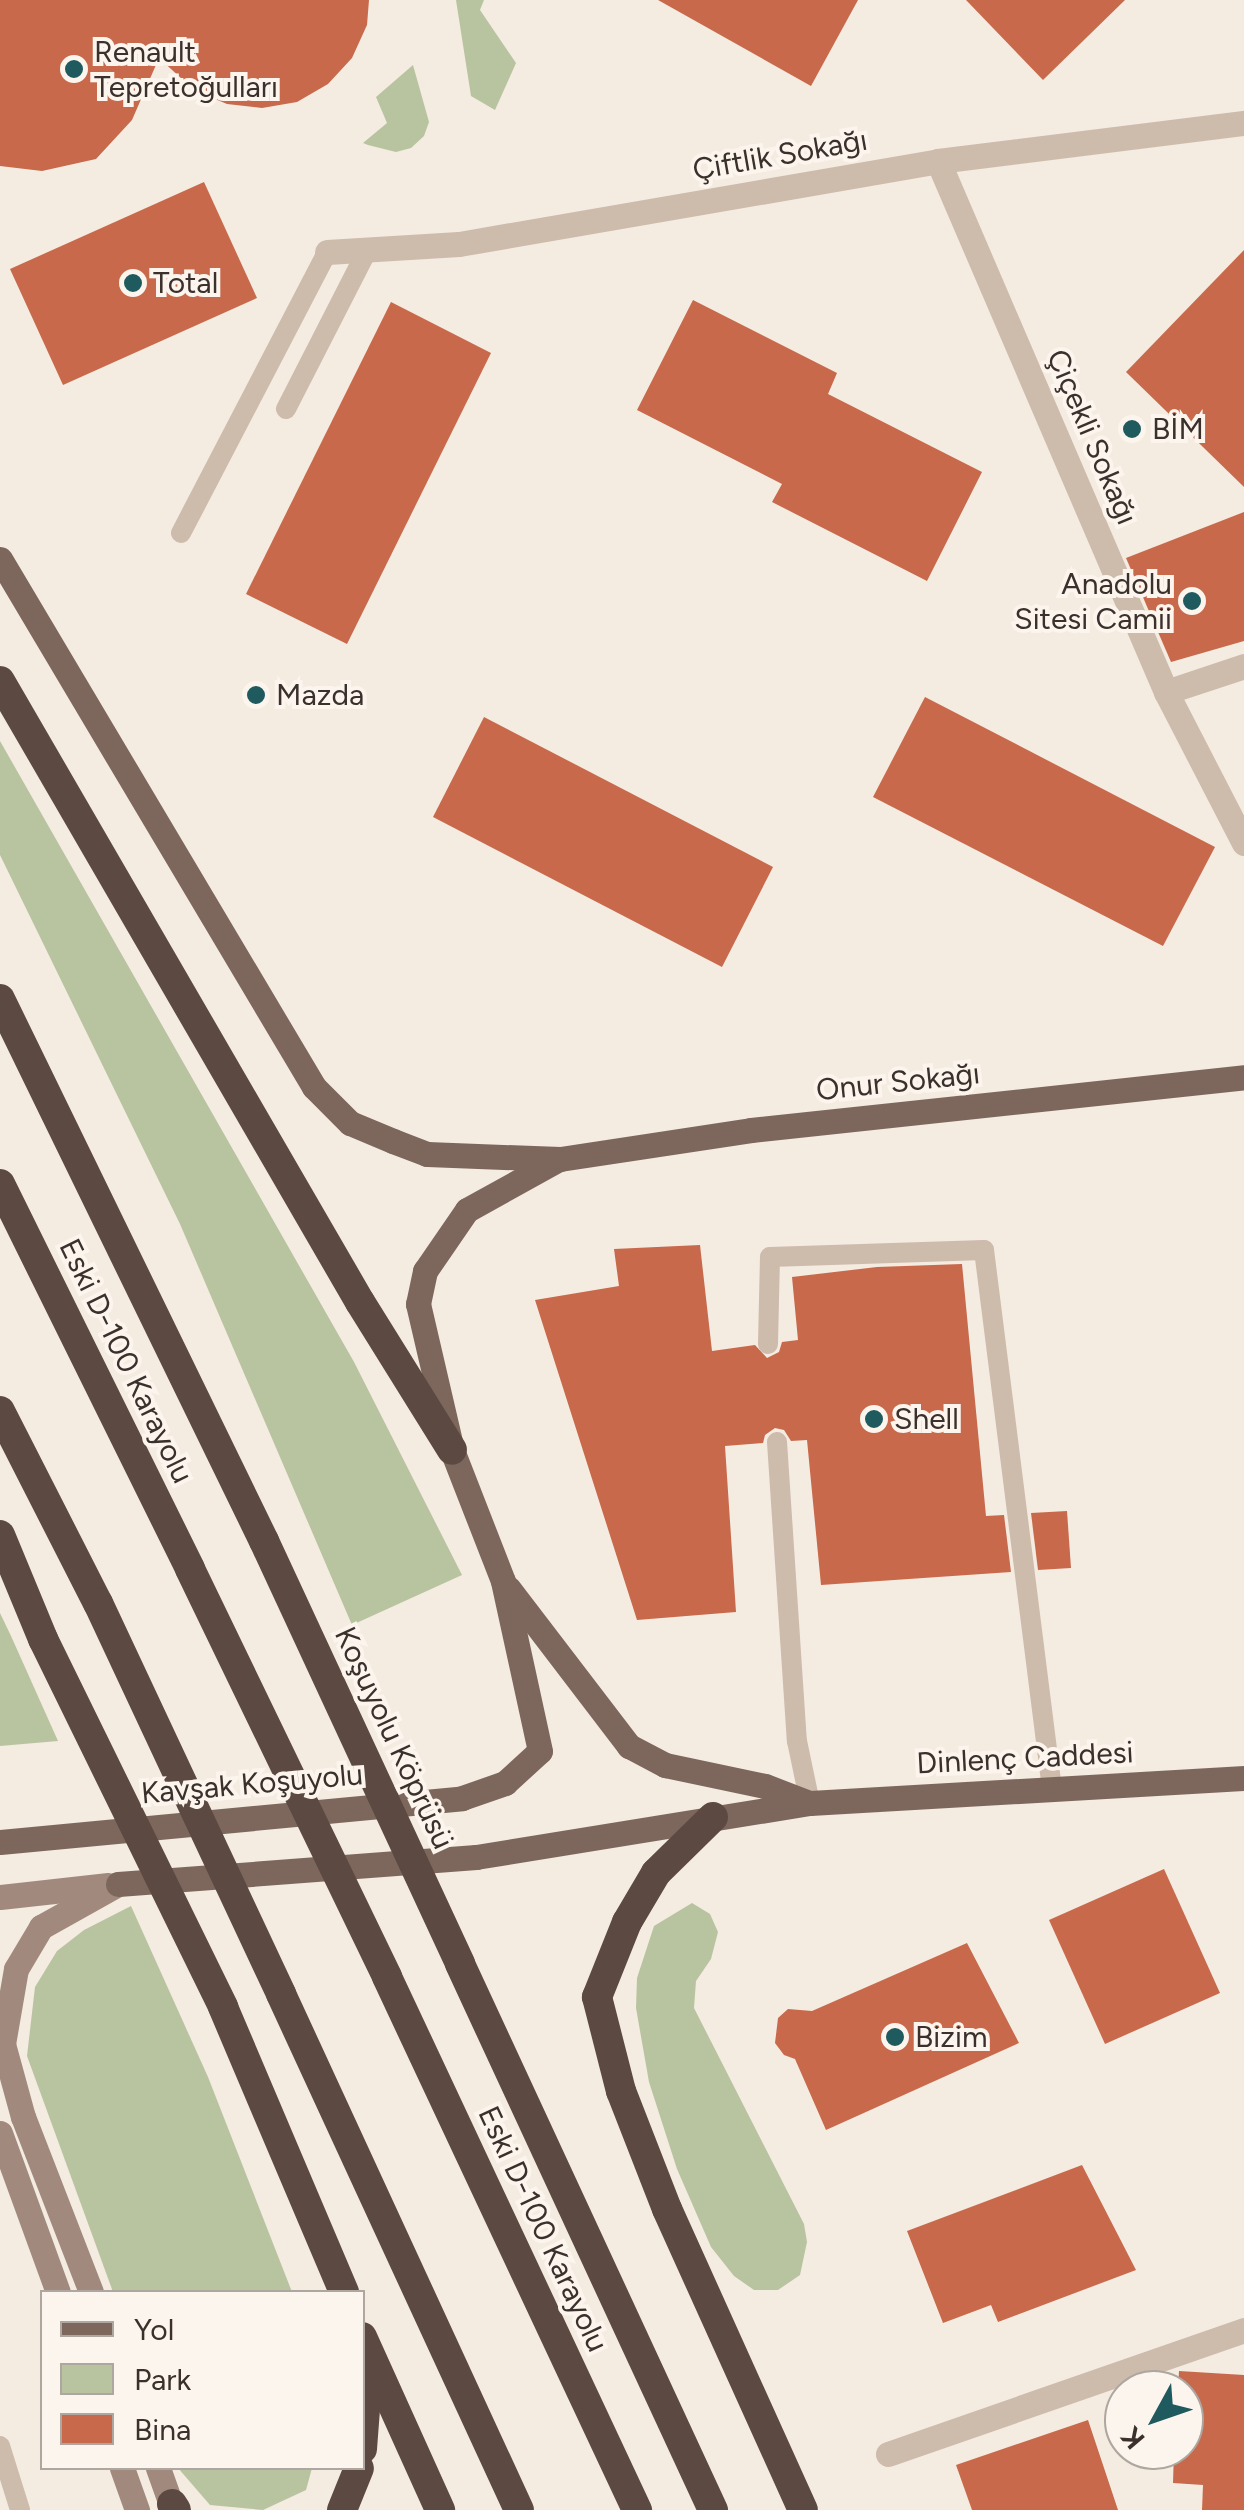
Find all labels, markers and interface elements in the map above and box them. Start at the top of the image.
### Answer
place label: Renault Tepretoğulları [94,34,278,104]
marker: Renault Tepretoğulları [63,58,85,80]
street label: Çiftlik Sokağı [690,122,870,188]
place label: Total [153,265,218,301]
marker: Total [122,272,144,294]
street label: Çiçekli Sokağı [1039,344,1145,530]
place label: BİM [1152,411,1204,447]
marker: BİM [1121,418,1143,440]
place label: Anadolu Sitesi Camii [1014,566,1172,636]
marker: Anadolu Sitesi Camii [1181,590,1203,612]
place label: Mazda [276,677,364,713]
marker: Mazda [245,684,267,706]
street label: Onur Sokağı [814,1056,982,1108]
street label: Eski D-100 Karayolu [51,1233,201,1489]
place label: Shell [894,1401,959,1437]
marker: Shell [863,1408,885,1430]
street label: Koşuyolu Köprüsü [327,1621,461,1855]
street label: Dinlenç Caddesi [916,1734,1134,1782]
street label: Kavşak Koşuyolu [140,1756,364,1812]
place label: Bizim [915,2019,988,2055]
marker: Bizim [884,2026,906,2048]
street label: Eski D-100 Karayolu [470,2100,616,2358]
legend [40,2290,365,2470]
text: Yol [134,2311,174,2348]
text: Park [134,2361,191,2398]
north arrow [1104,2370,1204,2470]
text: Bina [134,2411,191,2448]
text: K [1114,2420,1152,2456]

